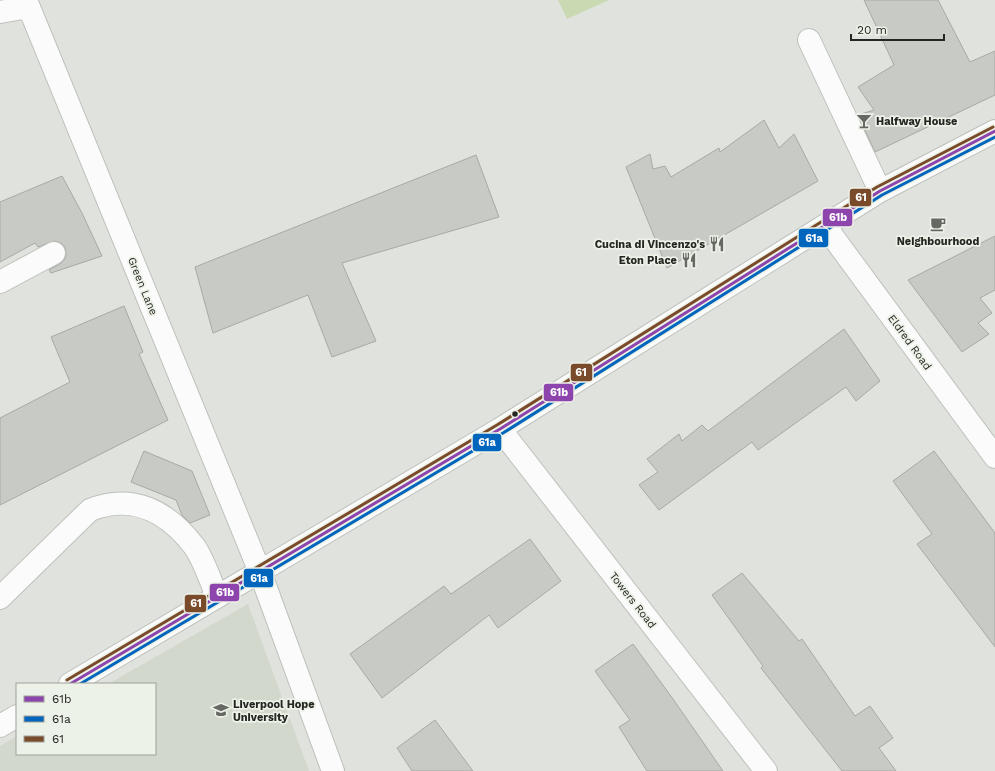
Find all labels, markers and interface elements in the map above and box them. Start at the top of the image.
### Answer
scale bar [851,16,944,42]
text: 20 m [857,23,887,37]
bar icon: Halfway House [855,112,873,130]
place label: Halfway House [876,115,957,128]
line badge: 61 [849,188,872,207]
text: 61 [855,191,867,204]
line badge: 61b [822,208,853,227]
text: 61b [829,211,847,224]
cafe icon: Neighbourhood [929,215,947,233]
line badge: 61a [798,228,829,248]
text: 61a [805,232,823,245]
restaurant icon: Cucina di Vincenzo's [708,235,726,253]
place label: Neighbourhood [897,235,979,248]
place label: Cucina di Vincenzo's [595,238,705,251]
restaurant icon: Eton Place [680,251,698,269]
place label: Eton Place [619,254,677,267]
street label: Green Lane [125,255,160,317]
street label: Eldred Road [885,312,934,373]
line badge: 61 [570,363,593,382]
text: 61 [575,366,587,379]
line badge: 61b [543,383,574,402]
text: 61b [550,386,568,399]
unlabelled marker [510,409,520,419]
line badge: 61a [472,433,502,452]
text: 61a [478,436,496,449]
line badge: 61a [243,568,274,588]
street label: Towers Road [607,570,659,631]
text: 61a [250,572,268,585]
line badge: 61b [209,583,240,602]
text: 61b [216,586,234,599]
line badge: 61 [184,594,207,613]
text: 61 [190,597,202,610]
legend [16,683,156,755]
text: 61b [52,692,72,706]
place label: Liverpool Hope University [233,698,315,724]
school or university icon: Liverpool Hope University [212,701,230,719]
text: 61a [52,712,71,726]
text: 61 [52,732,64,746]

